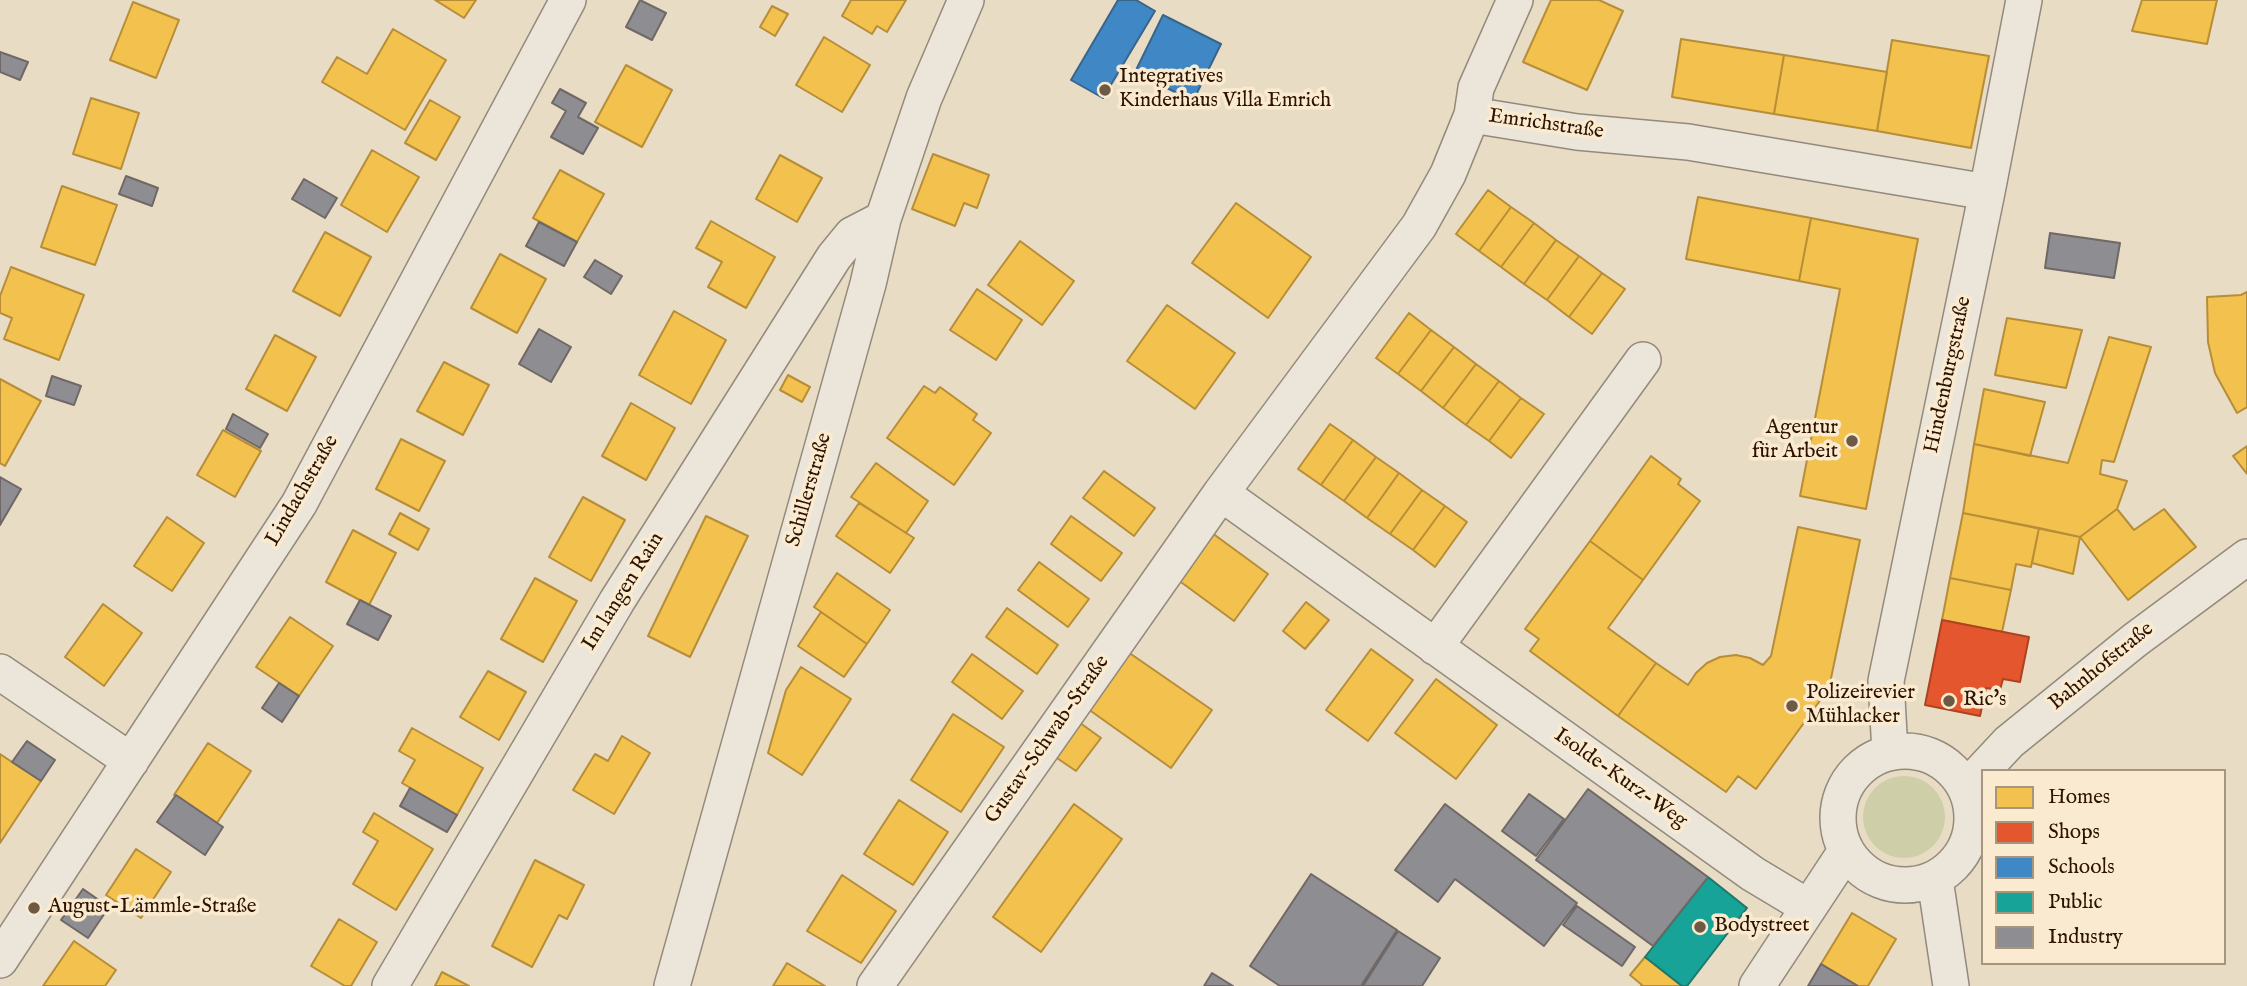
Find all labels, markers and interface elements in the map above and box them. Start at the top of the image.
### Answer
place label: Integratives Kinderhaus Villa Emrich [1119,65,1331,115]
marker: Integratives Kinderhaus Villa Emrich [1097,82,1113,98]
street label: Emrichstraße [1487,104,1605,146]
street label: Hindenburgstraße [1920,294,1978,456]
place label: Agentur für Arbeit [1752,416,1838,466]
street label: Schillerstraße [782,430,838,550]
street label: Lindachstraße [261,431,345,551]
marker: Agentur für Arbeit [1844,433,1860,449]
street label: Im langen Rain [578,528,670,656]
street label: Bahnhofstraße [2045,617,2159,717]
street label: Gustav-Schwab-Straße [980,651,1116,829]
place label: Polizeirevier Mühlacker [1806,681,1915,731]
place label: Ric's [1963,688,2006,714]
marker: Ric's [1941,693,1957,709]
marker: Polizeirevier Mühlacker [1784,698,1800,714]
street label: Isolde-Kurz-Weg [1548,724,1692,834]
legend [1981,769,2226,965]
text: Homes [2048,784,2110,811]
text: Shops [2048,819,2100,846]
text: Schools [2048,854,2115,881]
text: Public [2048,889,2102,916]
place label: August-Lämmle-Straße [48,895,256,921]
marker: August-Lämmle-Straße [26,900,42,916]
place label: Bodystreet [1714,914,1809,940]
marker: Bodystreet [1692,919,1708,935]
text: Industry [2048,924,2123,951]

